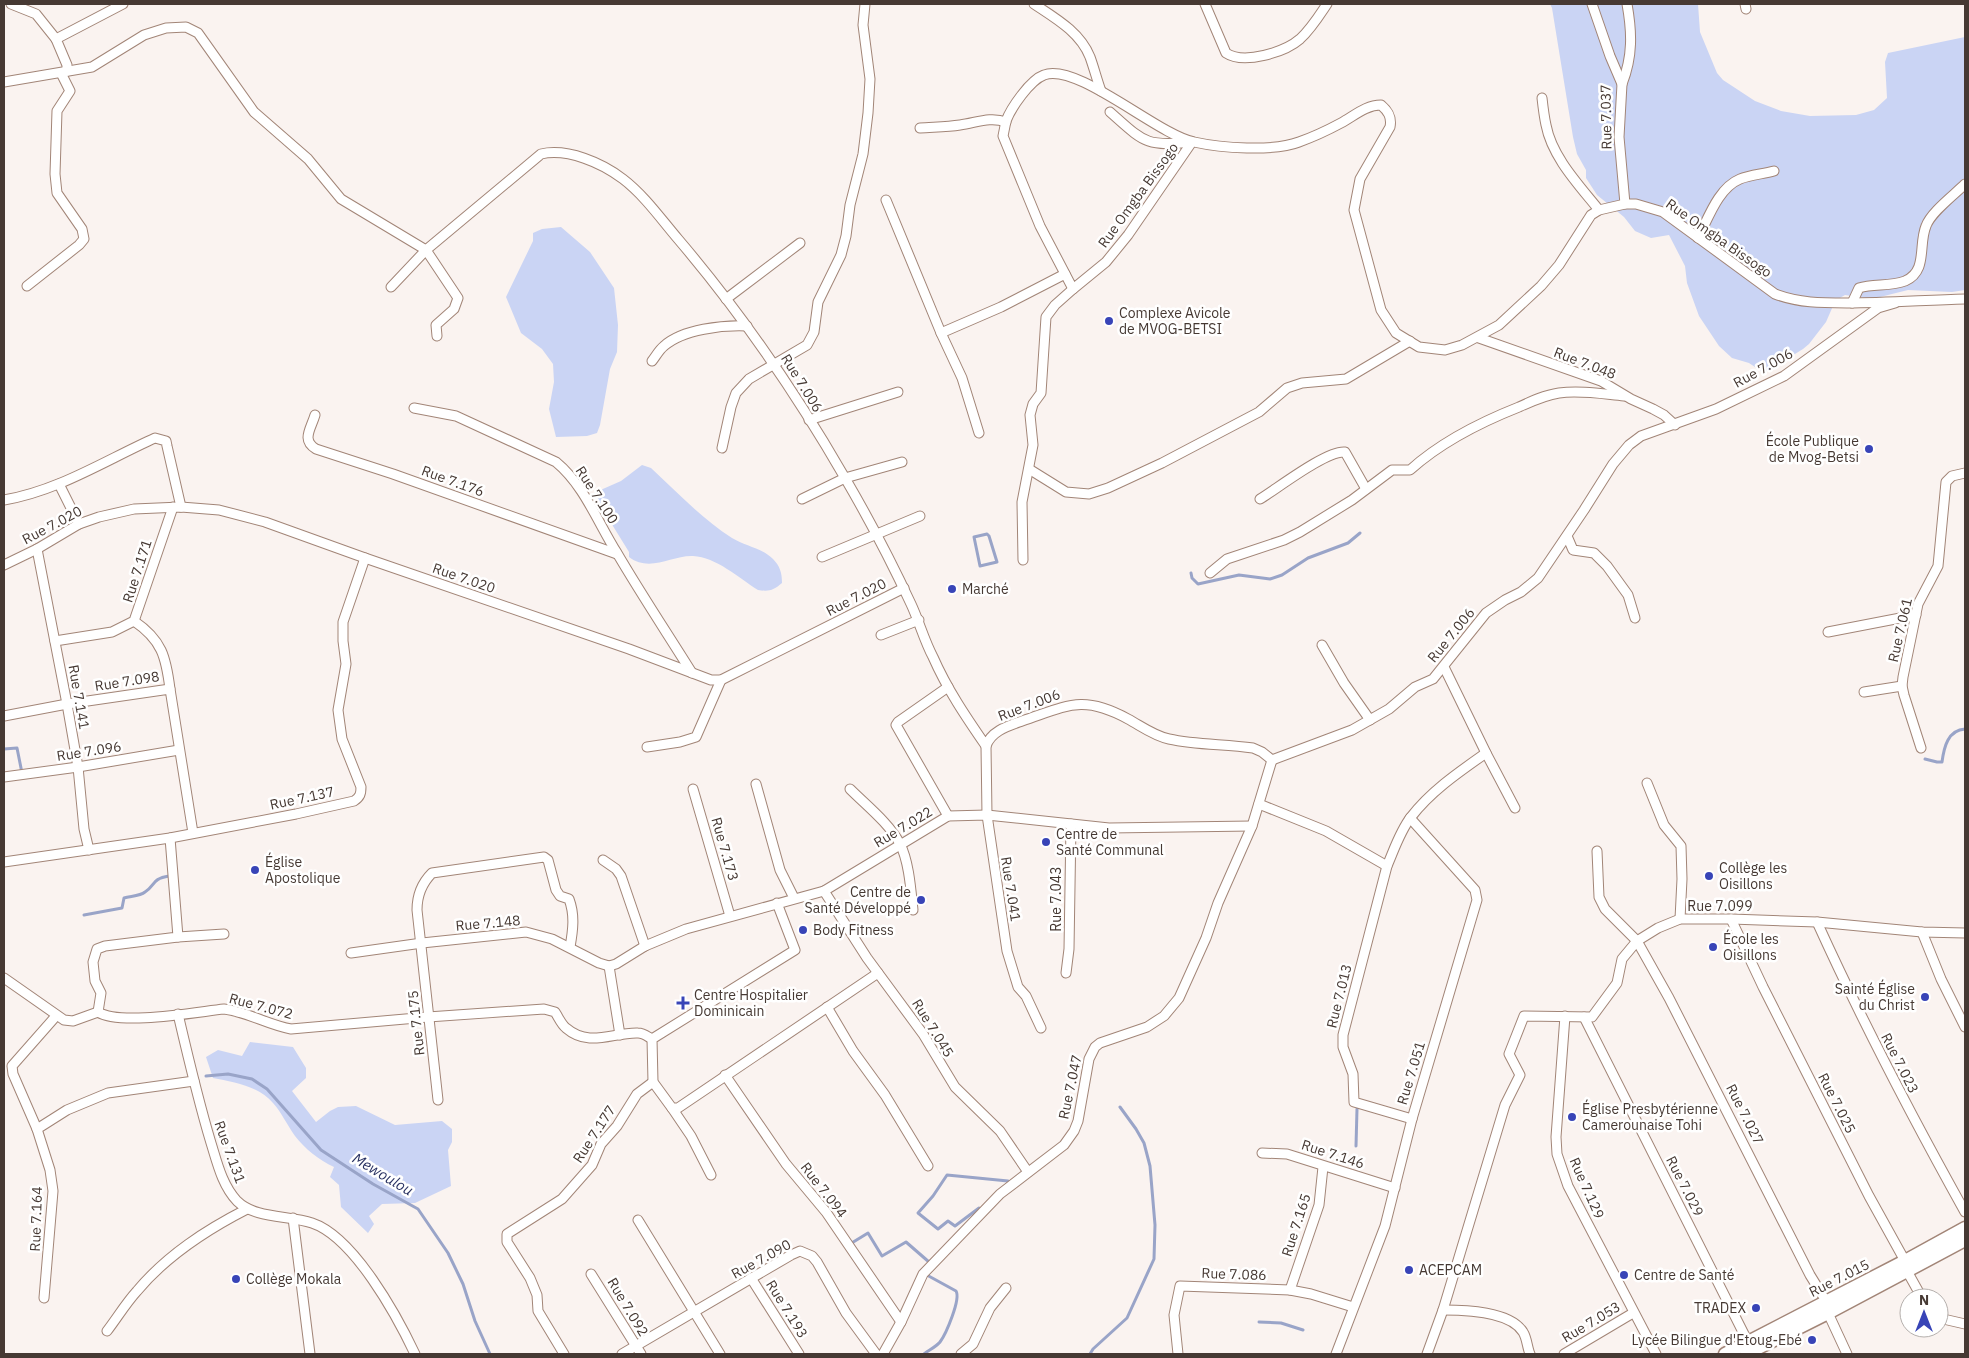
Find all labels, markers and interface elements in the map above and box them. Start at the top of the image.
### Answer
street label: Rue 7.037 [1596,84,1616,150]
street label: Rue Omgba Bissogo [1094,139,1182,251]
street label: Rue Omgba Bissogo [1662,195,1776,281]
place label: Complexe Avicole de MVOG-BETSI [1119,304,1231,338]
marker: Complexe Avicole de MVOG-BETSI [1103,315,1115,327]
street label: Rue 7.048 [1551,343,1619,383]
street label: Rue 7.006 [1730,344,1796,392]
street label: Rue 7.006 [777,351,827,415]
place label: École Publique de Mvog-Betsi [1766,431,1859,466]
marker: École Publique de Mvog-Betsi [1863,443,1875,455]
street label: Rue 7.176 [419,461,487,501]
street label: Rue 7.100 [572,463,622,527]
street label: Rue 7.020 [19,502,85,548]
street label: Rue 7.171 [118,537,156,605]
street label: Rue 7.020 [430,559,498,597]
street label: Rue 7.020 [823,574,889,620]
place label: Marché [962,580,1009,598]
marker: Marché [946,583,958,595]
street label: Rue 7.061 [1884,596,1916,664]
street label: Rue 7.006 [1423,604,1479,666]
street label: Rue 7.141 [64,663,94,731]
street label: Rue 7.098 [93,667,161,695]
street label: Rue 7.006 [995,685,1063,725]
street label: Rue 7.096 [55,737,123,765]
street label: Rue 7.137 [268,782,336,814]
street label: Rue 7.022 [870,802,936,852]
street label: Rue 7.173 [707,815,743,883]
place label: Centre de Santé Communal [1056,825,1164,859]
marker: Centre de Santé Communal [1040,836,1052,848]
place label: Église Apostolique [265,852,341,887]
street label: Rue 7.041 [997,855,1025,923]
place label: Collège les Oisillons [1719,859,1788,893]
marker: Église Apostolique [249,864,261,876]
street label: Rue 7.043 [1047,866,1065,932]
marker: Collège les Oisillons [1703,870,1715,882]
place label: Centre de Santé Développé [805,883,911,917]
marker: Centre de Santé Développé [915,894,927,906]
street label: Rue 7.099 [1687,897,1753,915]
street label: Rue 7.148 [455,911,521,935]
place label: Body Fitness [813,921,894,939]
marker: Body Fitness [797,924,809,936]
place label: École les Oisillons [1723,929,1779,964]
marker: École les Oisillons [1707,941,1719,953]
street label: Rue 7.013 [1322,962,1356,1030]
place label: Sainté Église du Christ [1835,979,1915,1014]
place label: Centre Hospitalier Dominicain [694,986,808,1020]
street label: Rue 7.072 [227,989,295,1023]
street label: Rue 7.175 [404,990,428,1056]
marker: Sainté Église du Christ [1919,991,1931,1003]
marker: Centre Hospitalier Dominicain [676,996,690,1010]
street label: Rue 7.045 [908,996,958,1060]
street label: Rue 7.023 [1877,1030,1923,1096]
street label: Rue 7.051 [1393,1039,1429,1107]
street label: Rue 7.047 [1054,1053,1086,1121]
street label: Rue 7.025 [1814,1070,1860,1136]
street label: Rue 7.027 [1722,1081,1768,1147]
place label: Église Presbytérienne Camerounaise Tohi [1582,1099,1718,1134]
street label: Rue 7.177 [569,1102,619,1166]
marker: Église Presbytérienne Camerounaise Tohi [1566,1111,1578,1123]
street label: Rue 7.131 [210,1118,250,1186]
street label: Rue 7.146 [1299,1135,1367,1173]
water label: Mewoulou [349,1148,417,1200]
street label: Rue 7.029 [1662,1153,1708,1219]
street label: Rue 7.129 [1565,1155,1609,1221]
street label: Rue 7.094 [797,1159,851,1221]
street label: Rue 7.164 [26,1186,46,1252]
street label: Rue 7.165 [1277,1191,1315,1259]
street label: Rue 7.090 [728,1235,794,1283]
street label: Rue 7.015 [1806,1255,1872,1301]
place label: ACEPCAM [1419,1261,1482,1279]
street label: Rue 7.086 [1201,1264,1267,1284]
marker: ACEPCAM [1403,1264,1415,1276]
place label: Centre de Santé [1634,1266,1735,1284]
marker: Centre de Santé [1618,1269,1630,1281]
place label: Collège Mokala [246,1270,342,1288]
marker: Collège Mokala [230,1273,242,1285]
street label: Rue 7.092 [603,1274,653,1340]
street label: Rue 7.193 [762,1277,812,1341]
north arrow [1899,1288,1949,1338]
text: N [1919,1291,1929,1309]
street label: Rue 7.053 [1558,1297,1624,1347]
place label: TRADEX [1694,1299,1746,1317]
marker: TRADEX [1750,1302,1762,1314]
place label: Lycée Bilingue d'Etoug-Ebé [1632,1331,1802,1349]
marker: Lycée Bilingue d'Etoug-Ebé [1806,1334,1818,1346]

